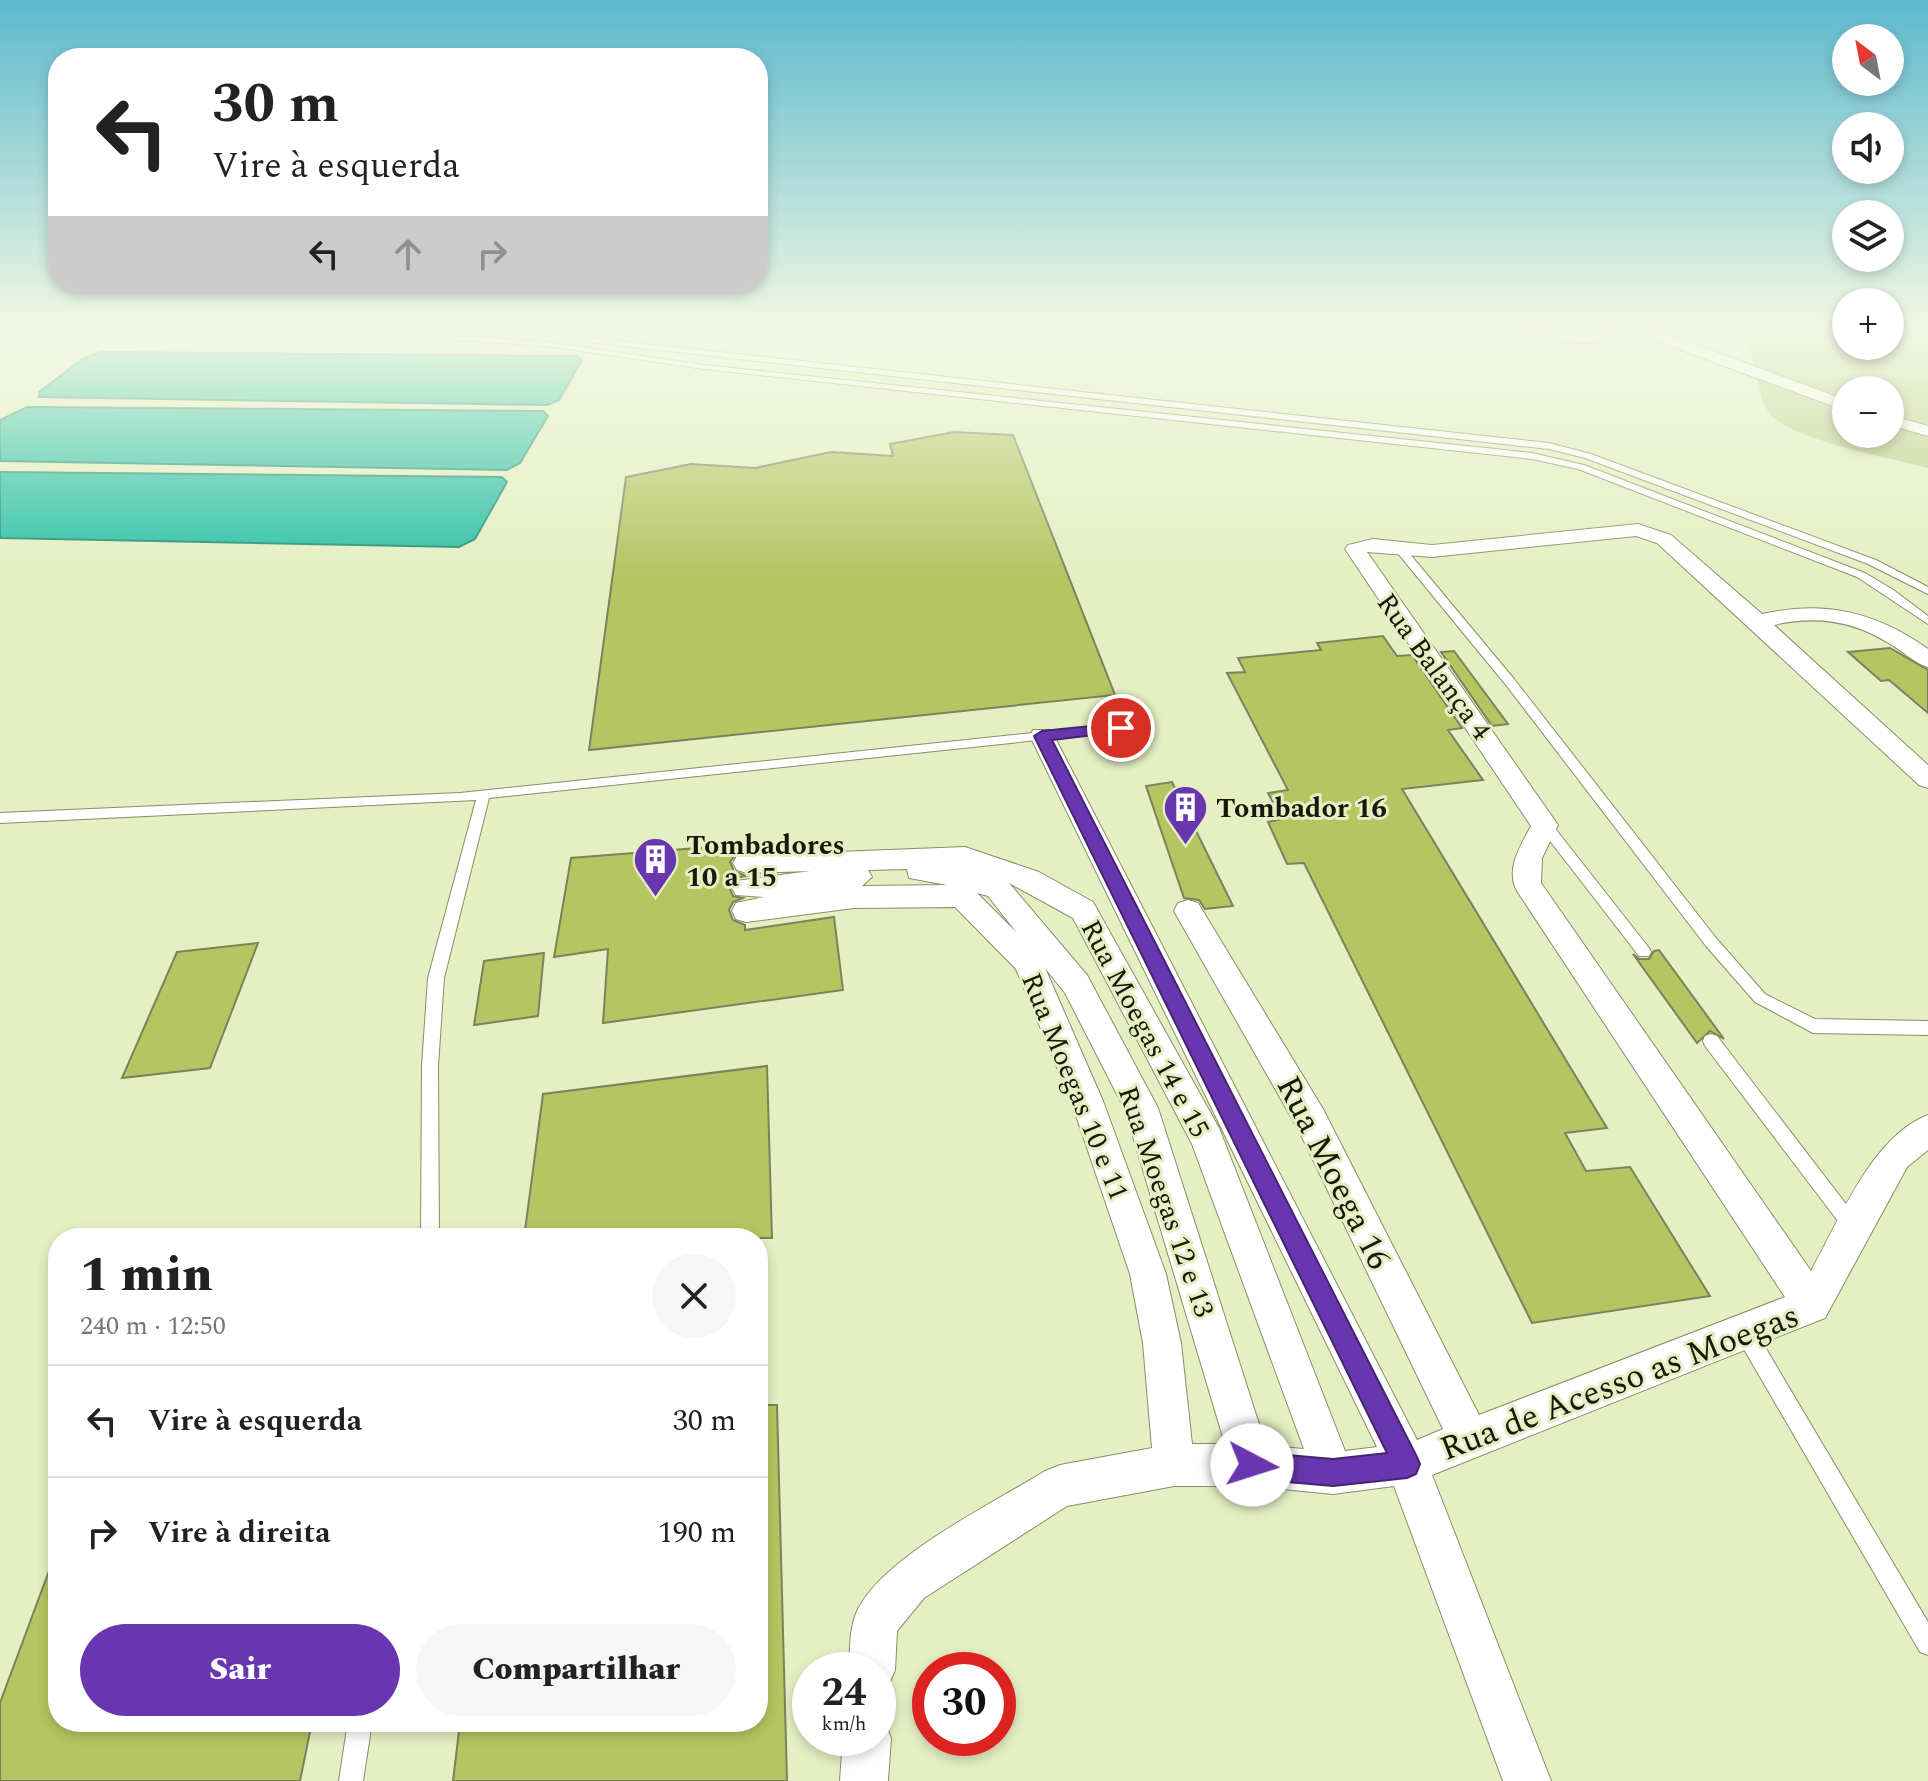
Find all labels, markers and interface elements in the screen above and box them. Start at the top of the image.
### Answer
north arrow [1832,24,1904,96]
map controls [1832,24,1904,448]
text: 30 m [212,62,339,147]
icon: left [80,80,184,184]
button: sound [1832,112,1904,184]
text: Vire à esquerda [212,139,460,194]
button: layers [1832,200,1904,272]
icon: left [302,232,346,276]
icon: ahead [386,232,430,276]
icon: right [470,232,514,276]
button: + [1832,288,1904,360]
button: − [1832,376,1904,448]
street label: Rua Balança 4 [1365,584,1502,750]
pin [1087,694,1155,762]
icon: arrive [1099,706,1143,750]
building icon: Tombador 16 [1161,783,1209,846]
place label: Tombador 16 [1216,787,1387,830]
place label: Tombadores 10 a 15 [686,824,845,899]
building icon: Tombadores 10 a 15 [631,836,679,899]
street label: Rua Moegas 14 e 15 [1069,912,1220,1146]
street label: Rua Moegas 10 e 11 [1009,966,1140,1207]
street label: Rua Moega 16 [1262,1067,1404,1279]
street label: Rua Moegas 12 e 13 [1106,1080,1225,1323]
text: 1 min [80,1239,213,1312]
button: close [652,1254,736,1338]
street label: Rua de Acesso as Moegas [1433,1290,1807,1475]
text: 240 m · 12:50 [80,1306,226,1346]
text: Vire à esquerda [148,1398,362,1444]
text: 30 m [673,1398,736,1444]
icon: left [80,1399,124,1443]
position arrow [1210,1423,1294,1507]
text: Vire à direita [148,1510,331,1556]
text: 190 m [658,1510,736,1556]
icon: right [80,1511,124,1555]
button: Sair [80,1624,400,1716]
button: Compartilhar [416,1624,736,1716]
speed limit sign: 30 [912,1652,1016,1756]
text: 24 [822,1663,866,1724]
text: km/h [822,1709,867,1739]

